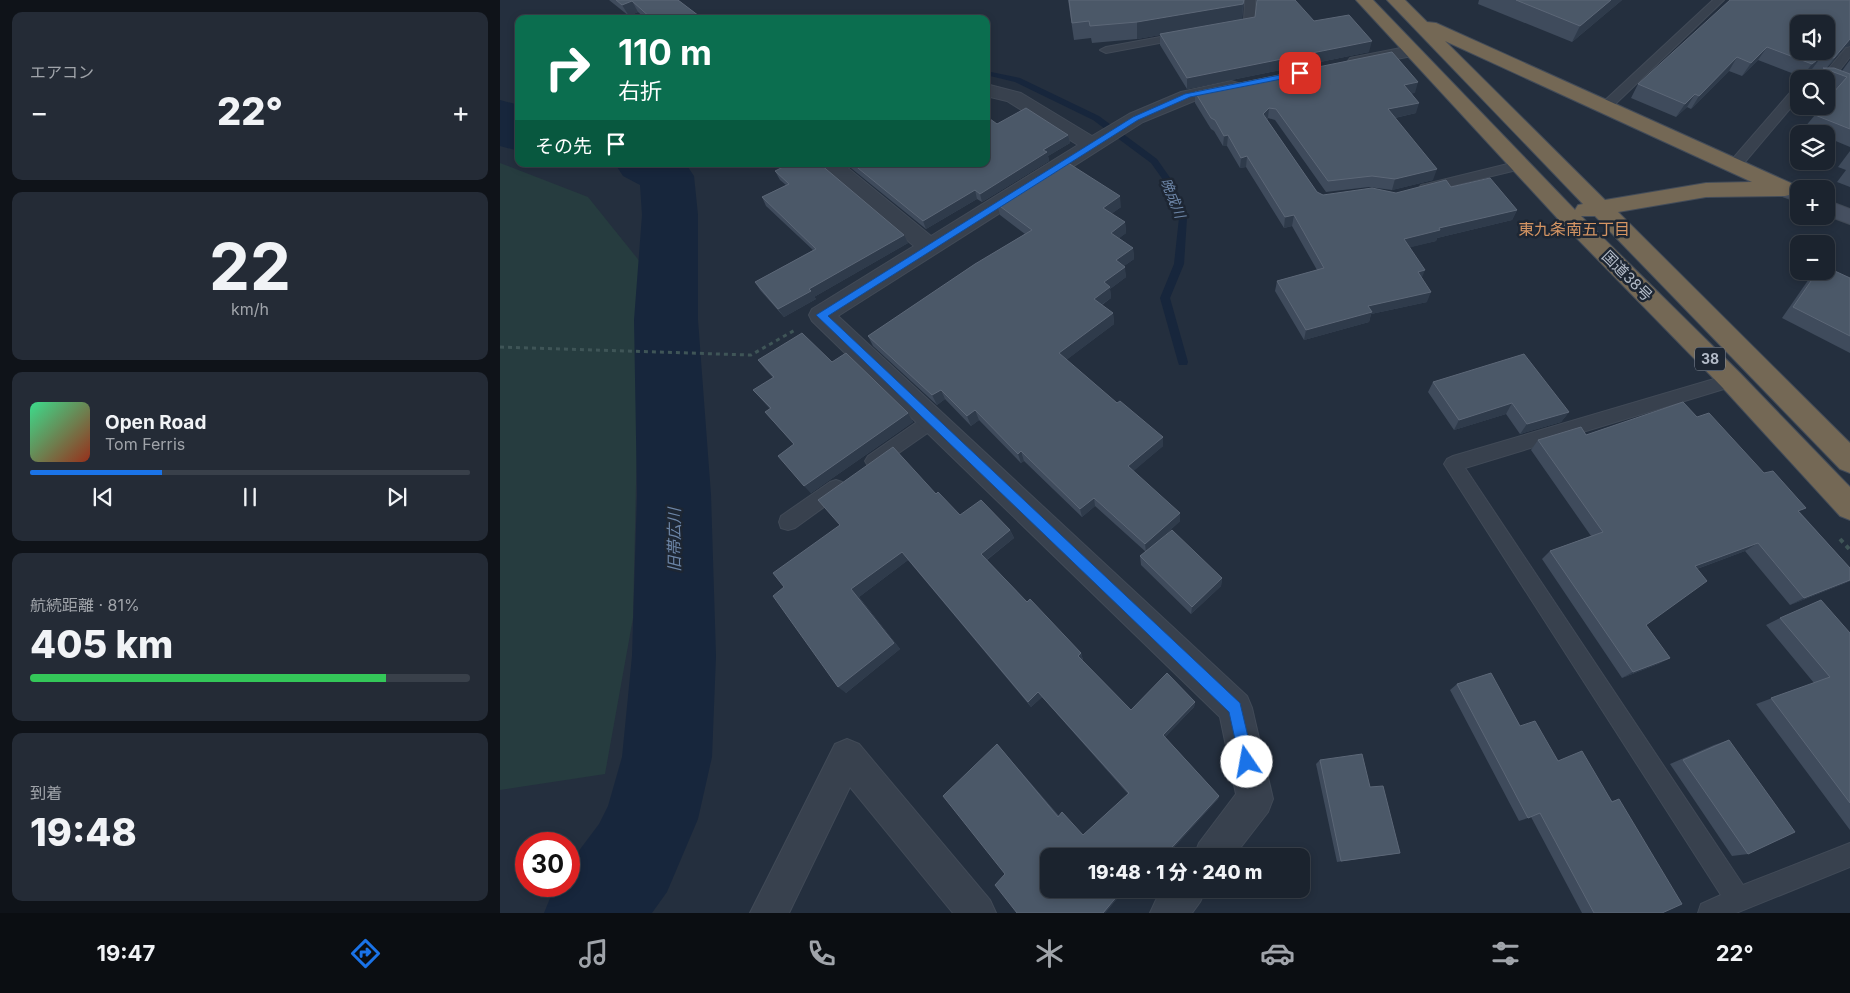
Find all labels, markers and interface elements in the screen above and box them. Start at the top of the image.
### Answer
map controls [1790,15,1835,280]
button: sound [1790,15,1835,60]
text: 110 m [618,31,712,73]
icon: right [535,35,600,100]
pin [1279,52,1321,94]
icon: arrive [1286,59,1314,87]
text: エアコン [30,62,94,82]
button: search [1790,70,1835,115]
text: 右折 [618,78,662,104]
text: 22° [217,88,283,134]
text: − [30,95,49,129]
text: + [451,95,470,129]
button: layers [1790,125,1835,170]
icon: arrive [602,130,630,158]
text: その先 [535,135,592,158]
water label: 晩成川 [1158,175,1190,222]
button: + [1790,180,1835,225]
district label: 東九条南五丁目 [1518,219,1630,239]
text: 22 [209,227,291,306]
button: − [1790,235,1835,280]
street label: 国道38号 [1598,246,1657,305]
text: km/h [231,299,269,319]
road number: 38 [1695,348,1725,370]
text: Open Road [105,411,206,434]
text: Tom Ferris [105,434,185,454]
icon: previous [89,483,117,511]
icon: pause [236,483,264,511]
icon: next [383,483,411,511]
water label: 旧帯広川 [664,506,684,572]
text: 航続距離 · 81% [30,595,140,615]
text: 405 km [30,621,173,667]
position arrow [1220,735,1272,787]
text: 到着 [30,783,62,803]
text: 19:48 [30,809,137,855]
speed limit sign: 30 [515,832,580,897]
text: 19:48 · 1 分 · 240 m [1088,861,1262,884]
icon: directions [348,936,383,971]
icon: music [576,936,611,971]
icon: phone [804,936,839,971]
icon: climate [1032,936,1067,971]
icon: car [1260,936,1295,971]
icon: filters [1488,936,1523,971]
text: 19:47 [96,940,155,966]
text: 22° [1716,940,1754,966]

